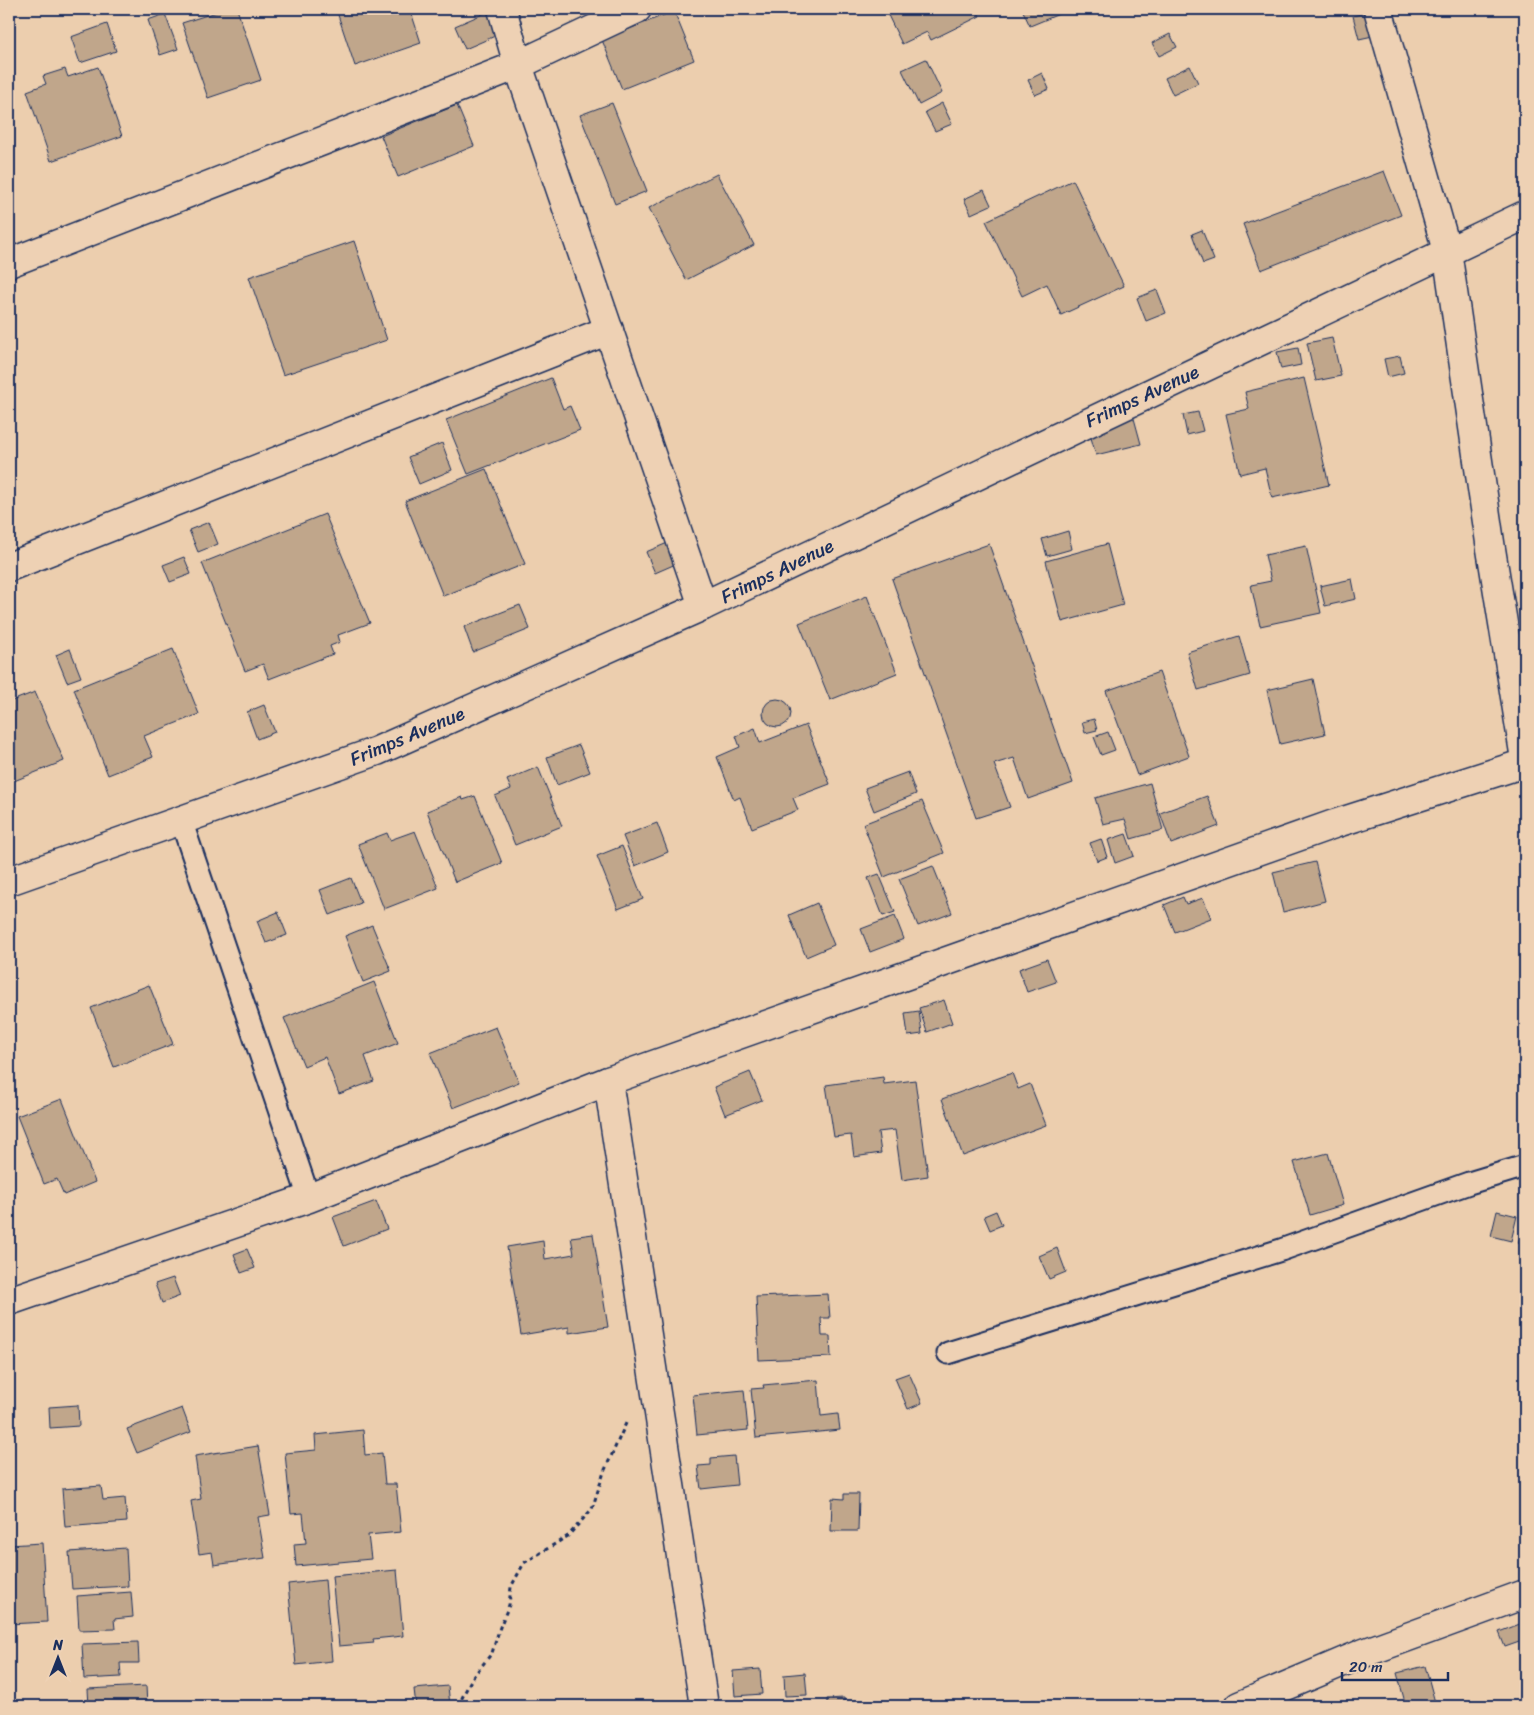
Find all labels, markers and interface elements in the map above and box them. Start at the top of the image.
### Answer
street label: Frimps Avenue [1080,355,1204,437]
street label: Frimps Avenue [715,529,839,613]
street label: Frimps Avenue [344,697,470,775]
north arrow [32,1632,82,1682]
text: N [52,1633,63,1658]
scale bar [1342,1650,1448,1682]
text: 20 m [1349,1654,1383,1680]

